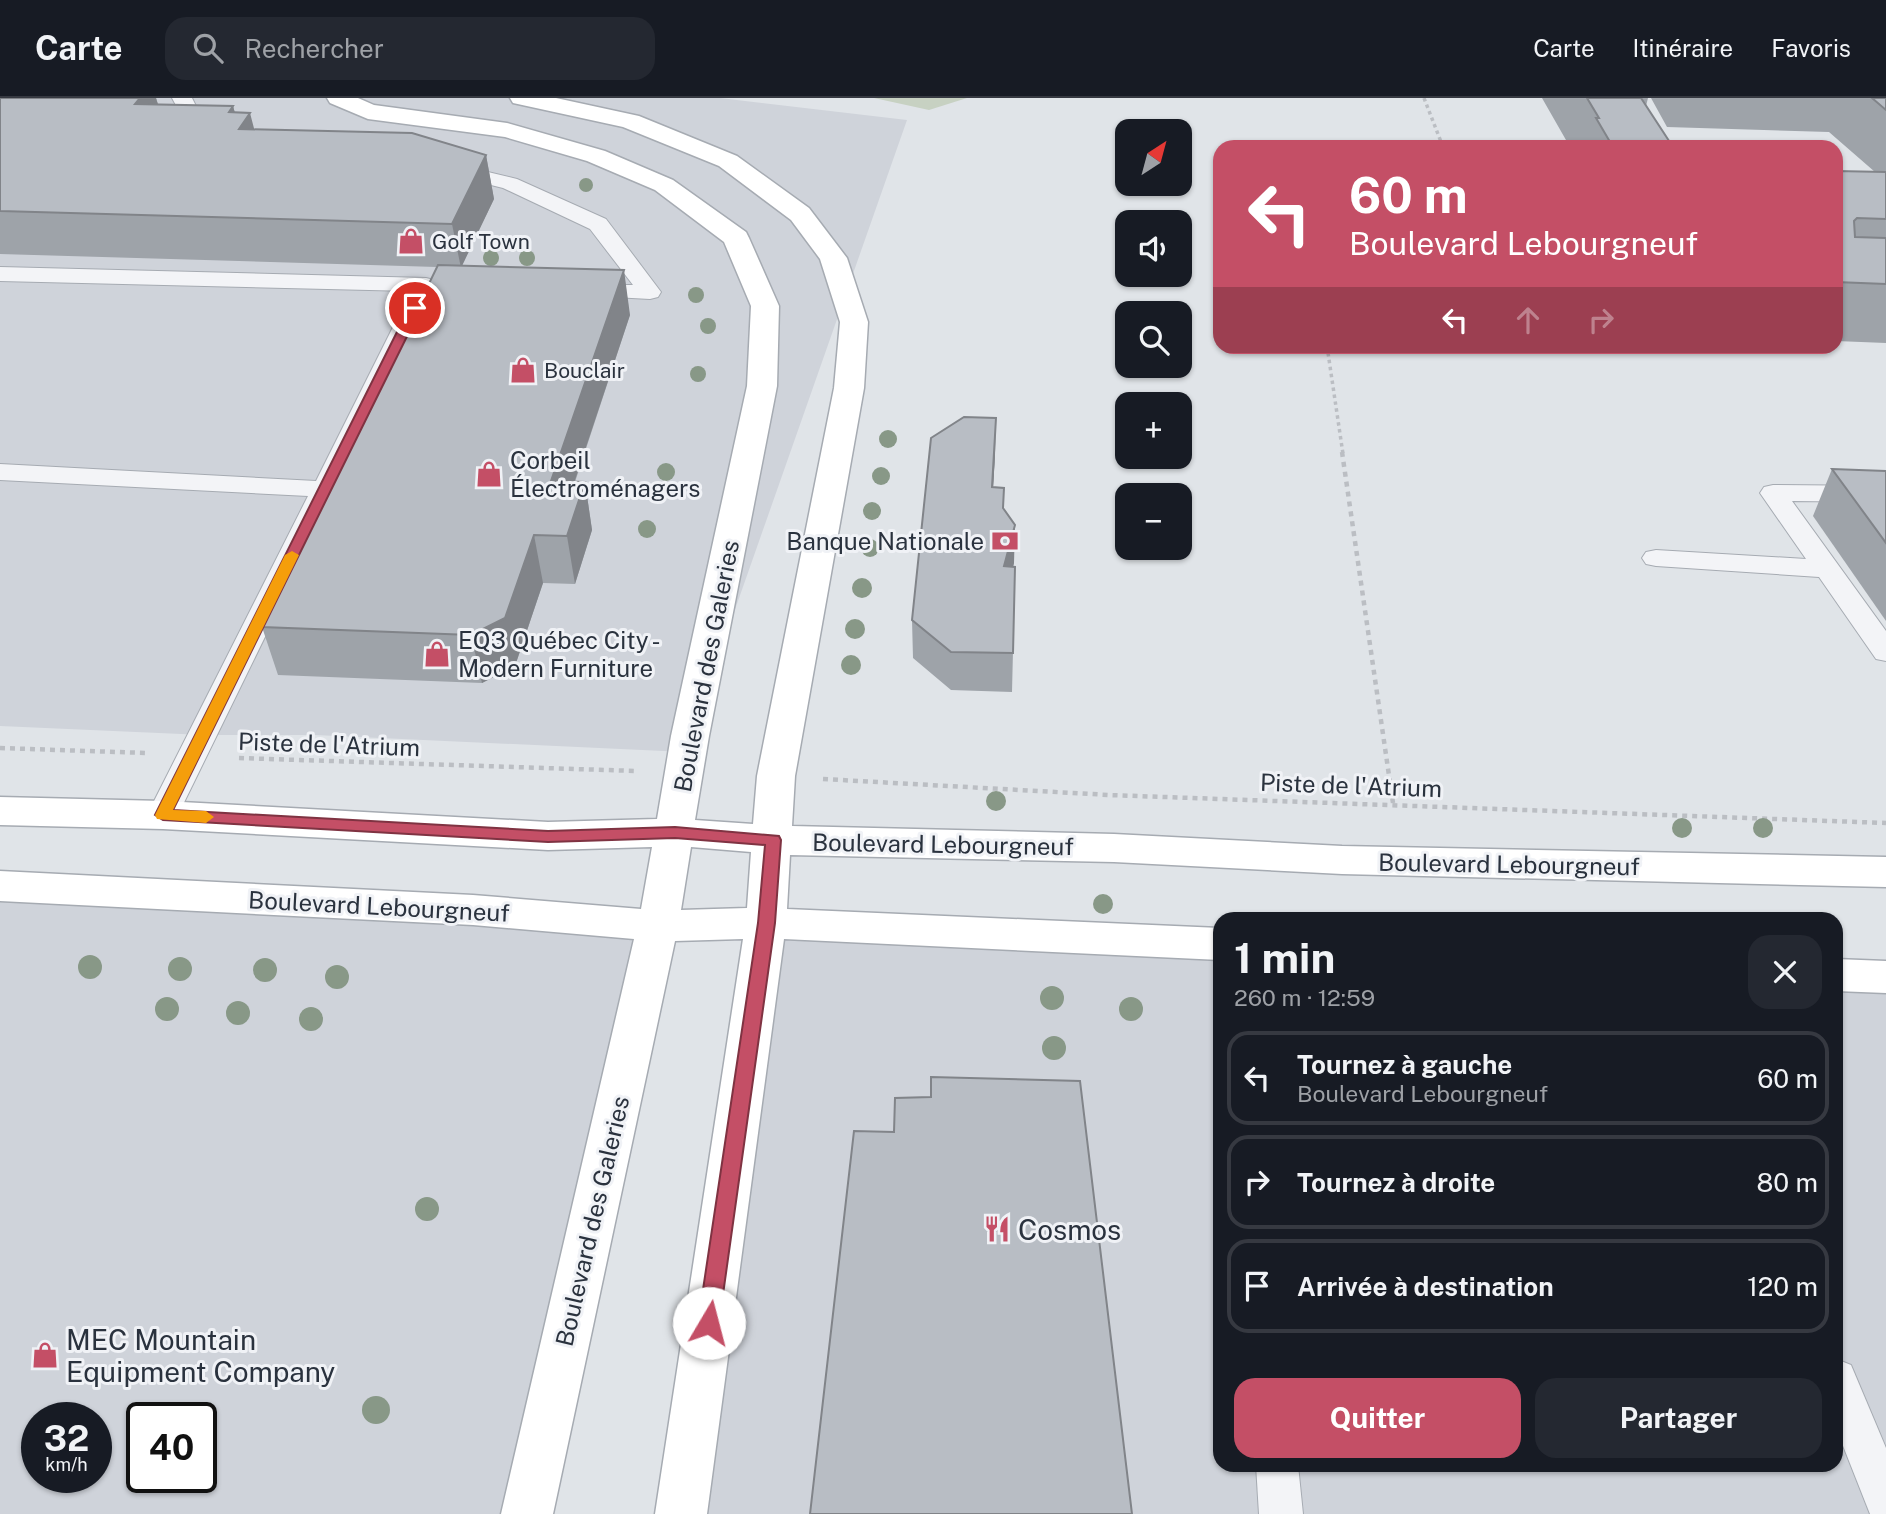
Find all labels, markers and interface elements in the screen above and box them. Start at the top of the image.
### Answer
search box [165,17,655,80]
text: Carte [35,29,123,67]
icon: search [189,29,227,67]
text: Rechercher [245,33,384,64]
text: Carte [1533,34,1595,62]
text: Itinéraire [1633,34,1733,62]
text: Favoris [1771,34,1851,62]
north arrow [1115,119,1192,196]
map controls [1115,119,1192,560]
text: 60 m [1349,166,1468,224]
icon: left [1234,168,1325,259]
button: sound [1115,210,1192,287]
text: Boulevard Lebourgneuf [1349,225,1698,262]
shop icon: Golf Town [396,226,426,256]
place label: Golf Town [432,229,530,254]
pin [385,278,445,338]
icon: arrive [396,289,434,327]
button: search [1115,301,1192,378]
icon: left [1436,301,1474,339]
icon: ahead [1509,301,1547,339]
icon: right [1582,301,1620,339]
shop icon: Bouclair [508,355,538,385]
place label: Bouclair [544,358,625,383]
button: + [1115,392,1192,469]
place label: Corbeil Électroménagers [510,446,700,502]
shop icon: Corbeil Électroménagers [474,459,504,489]
button: − [1115,483,1192,560]
bank icon: Banque Nationale [990,526,1020,556]
place label: Banque Nationale [786,527,984,555]
street label: Boulevard des Galeries [668,538,744,794]
place label: EQ3 Québec City - Modern Furniture [458,626,661,682]
shop icon: EQ3 Québec City - Modern Furniture [422,639,452,669]
street label: Piste de l'Atrium [238,727,420,761]
street label: Piste de l'Atrium [1260,768,1442,802]
street label: Boulevard Lebourgneuf [812,828,1074,860]
street label: Boulevard Lebourgneuf [1378,848,1640,880]
street label: Boulevard Lebourgneuf [247,885,511,927]
text: 1 min [1234,933,1335,982]
button: close [1748,935,1822,1009]
text: 260 m · 12:59 [1234,984,1375,1011]
text: Tournez à gauche [1297,1049,1512,1080]
icon: left [1238,1059,1276,1097]
text: 60 m [1757,1063,1818,1094]
text: Boulevard Lebourgneuf [1297,1080,1548,1107]
street label: Boulevard des Galeries [550,1093,634,1349]
icon: right [1238,1163,1276,1201]
text: Tournez à droite [1297,1167,1495,1198]
text: 80 m [1757,1167,1818,1198]
place label: Cosmos [1018,1213,1121,1246]
restaurant icon: Cosmos [982,1214,1012,1244]
icon: arrive [1238,1267,1276,1305]
text: Arrivée à destination [1297,1271,1554,1302]
text: 120 m [1747,1271,1818,1302]
position arrow [672,1286,746,1360]
place label: MEC Mountain Equipment Company [66,1323,335,1388]
shop icon: MEC Mountain Equipment Company [30,1340,60,1370]
button: Quitter [1234,1378,1521,1458]
button: Partager [1535,1378,1822,1458]
speed limit sign: 40 [126,1402,217,1493]
text: 32 [44,1418,89,1459]
text: km/h [45,1454,88,1475]

